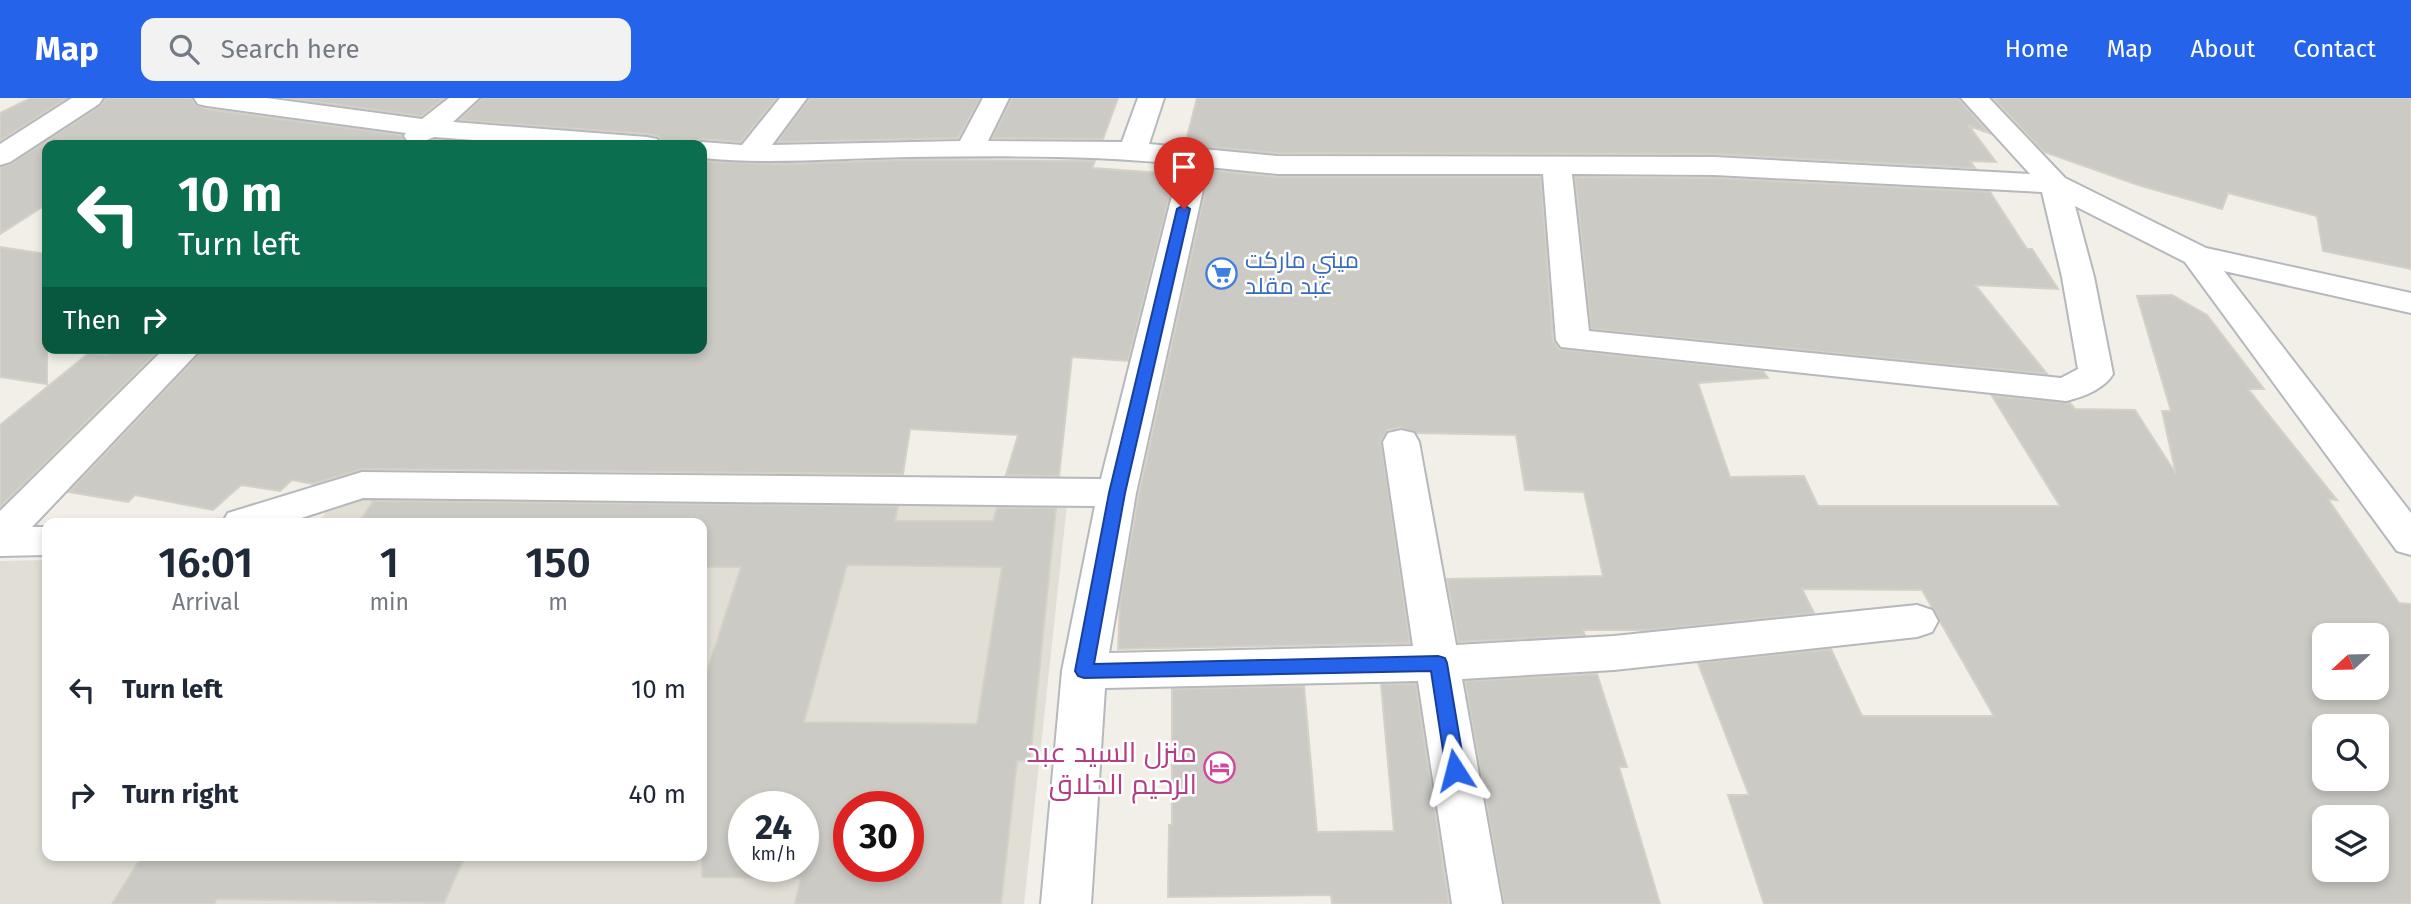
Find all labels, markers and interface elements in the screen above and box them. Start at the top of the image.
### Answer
search box [141,18,631,81]
text: Map [35,29,99,69]
icon: search [165,30,203,68]
text: Search here [221,34,360,65]
text: Home [2005,35,2069,63]
text: Map [2107,35,2153,63]
text: About [2191,35,2255,63]
text: Contact [2293,35,2376,63]
pin [1154,137,1214,209]
icon: arrive [1165,148,1203,186]
text: 10 m [178,165,282,224]
icon: left [63,168,154,259]
text: Turn left [178,225,300,263]
place label: ميني ماركت عبد مقلد [1245,246,1359,300]
supermarket icon: ميني ماركت عبد مقلد [1205,256,1239,290]
icon: right [135,301,173,339]
text: Then [63,305,121,336]
text: 16:01 [158,538,253,588]
text: 1 [380,538,399,588]
text: 150 [525,538,591,588]
text: Arrival [172,588,239,616]
text: min [369,588,409,616]
text: m [548,588,568,616]
north arrow [2312,623,2389,700]
map controls [2312,623,2389,882]
icon: left [63,671,101,709]
text: Turn left [122,674,223,705]
text: 10 m [631,674,686,705]
button: search [2312,714,2389,791]
position arrow [1418,733,1492,807]
place label: منزل السيد عبد الرحيم الحلاق [1027,736,1197,804]
hotel icon: منزل السيد عبد الرحيم الحلاق [1203,751,1237,785]
icon: right [63,776,101,814]
text: Turn right [122,779,239,810]
text: 40 m [628,779,686,810]
speed limit sign: 30 [833,791,924,882]
button: layers [2312,805,2389,882]
text: 24 [755,806,792,848]
text: km/h [751,843,796,865]

